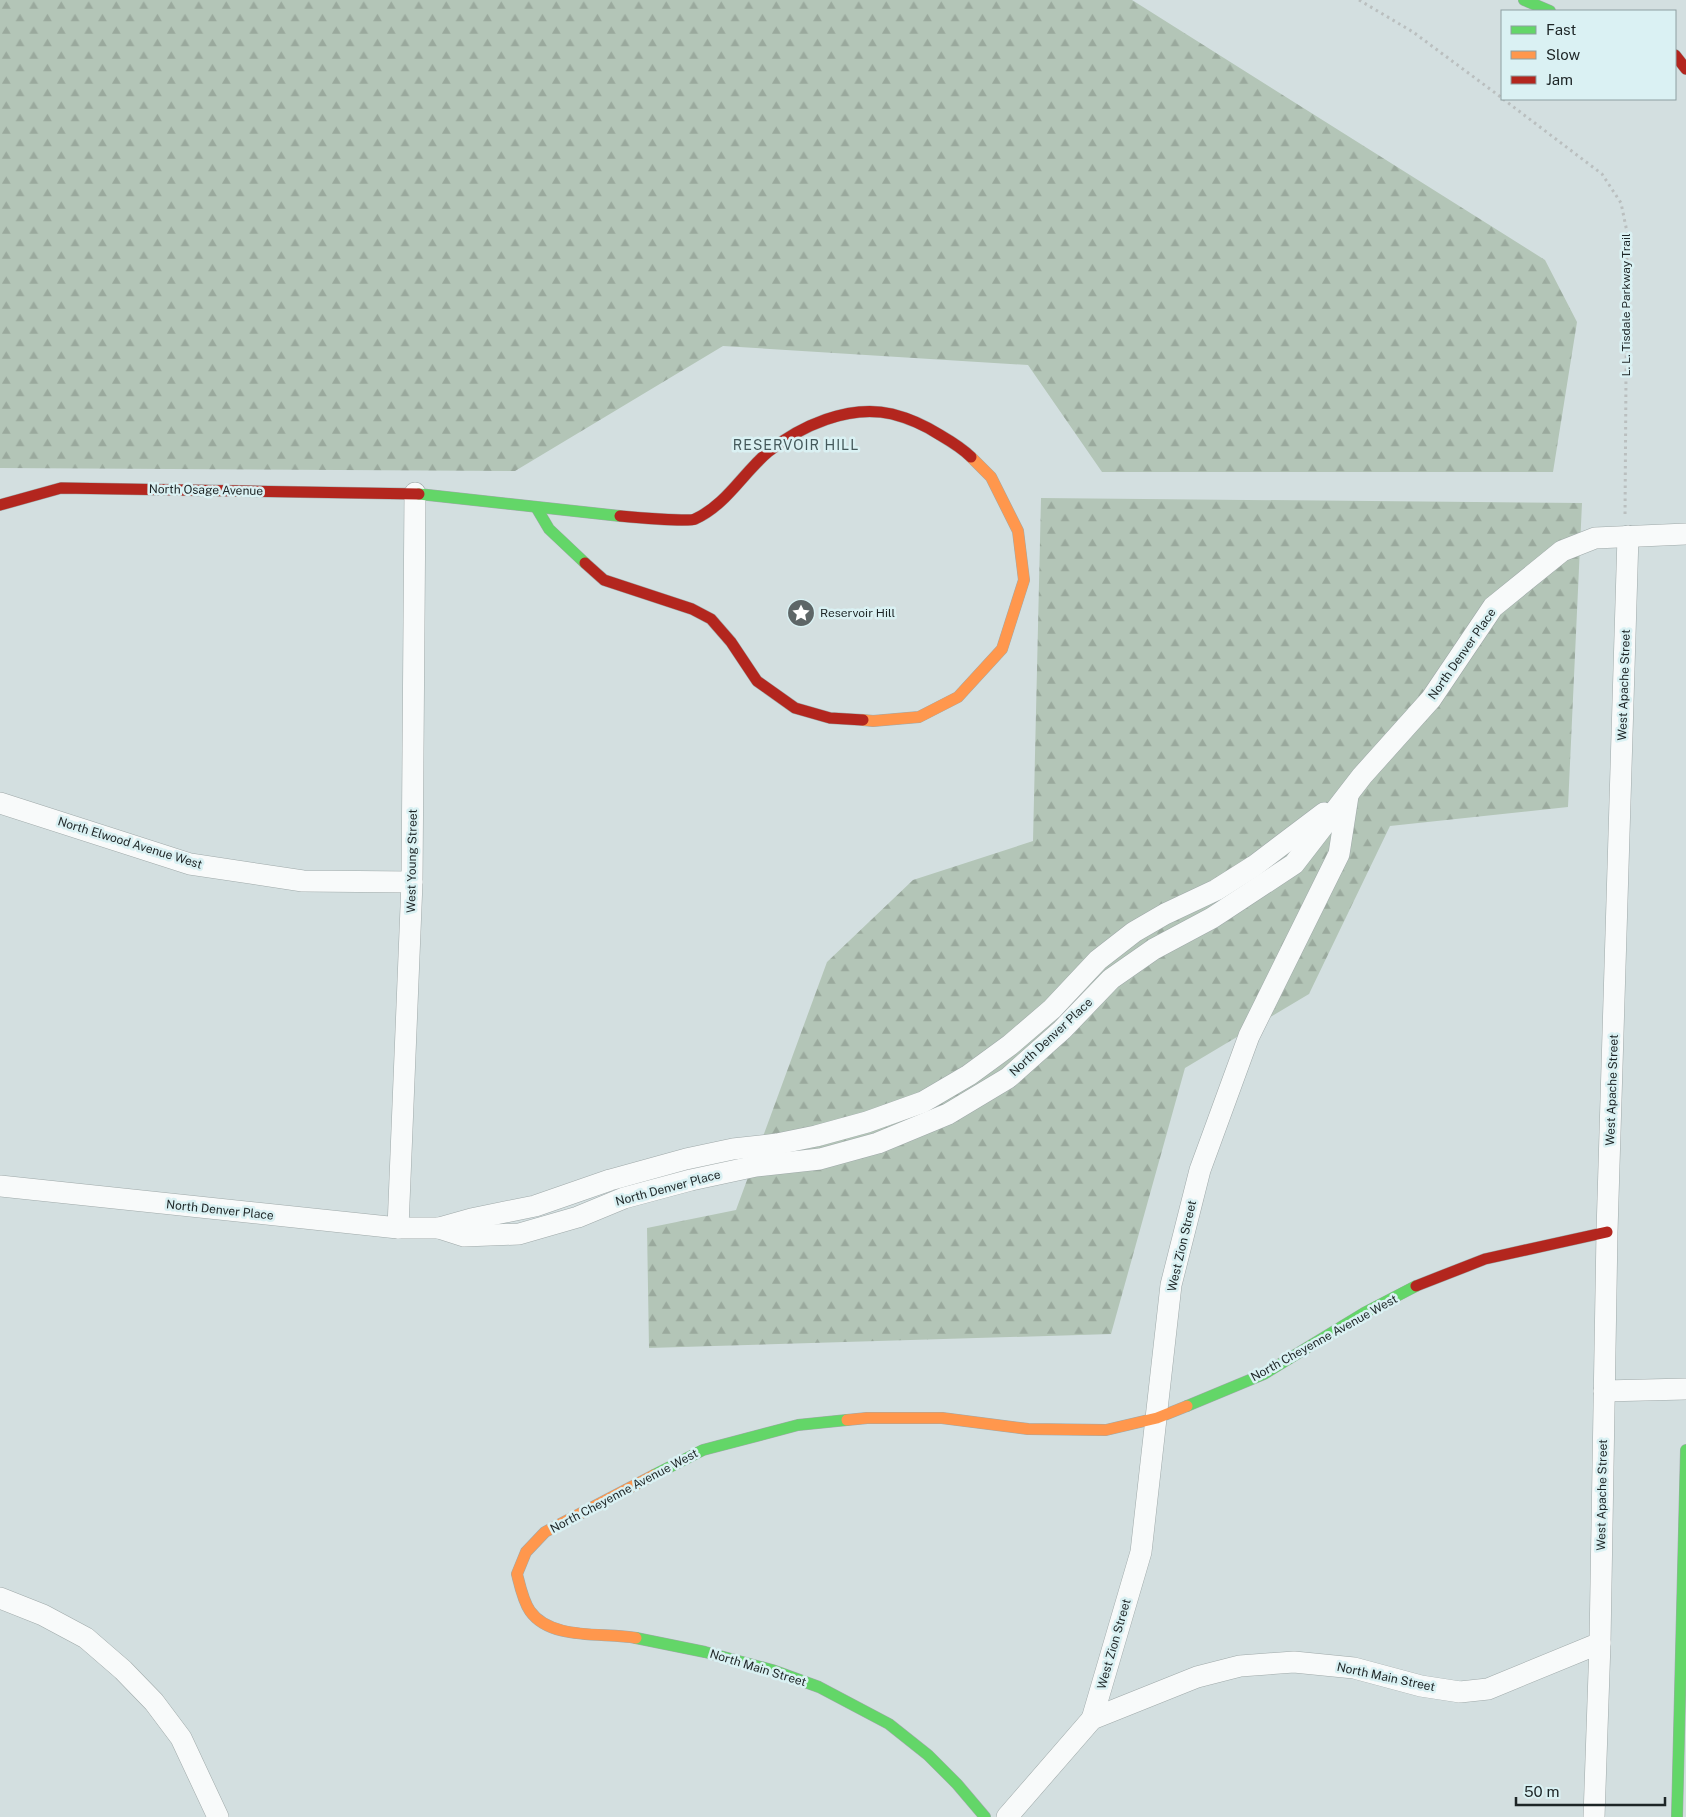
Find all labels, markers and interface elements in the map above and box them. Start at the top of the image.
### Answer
legend [1501,10,1676,100]
text: Fast [1546,21,1576,38]
text: Slow [1546,46,1581,63]
text: Jam [1546,71,1573,88]
street label: L. L. Tisdale Parkway Trail [1619,233,1633,377]
district label: RESERVOIR HILL [733,437,859,453]
street label: North Osage Avenue [149,482,263,498]
place icon: Reservoir Hill [786,598,816,628]
place label: Reservoir Hill [820,606,895,620]
street label: North Denver Place [1425,606,1499,702]
street label: West Apache Street [1615,629,1633,741]
street label: West Young Street [404,809,420,913]
street label: North Elwood Avenue West [56,814,204,872]
street label: North Denver Place [1007,995,1095,1079]
street label: West Apache Street [1603,1034,1621,1146]
street label: North Denver Place [614,1167,722,1209]
street label: North Denver Place [166,1197,275,1223]
street label: West Zion Street [1165,1199,1199,1293]
street label: North Cheyenne Avenue West [1248,1292,1400,1384]
street label: West Apache Street [1594,1439,1610,1551]
street label: North Cheyenne Avenue West [548,1446,701,1536]
street label: West Zion Street [1094,1597,1134,1691]
street label: North Main Street [708,1647,808,1689]
street label: North Main Street [1336,1660,1437,1694]
scale bar [1516,1774,1665,1806]
text: 50 m [1524,1783,1559,1800]

